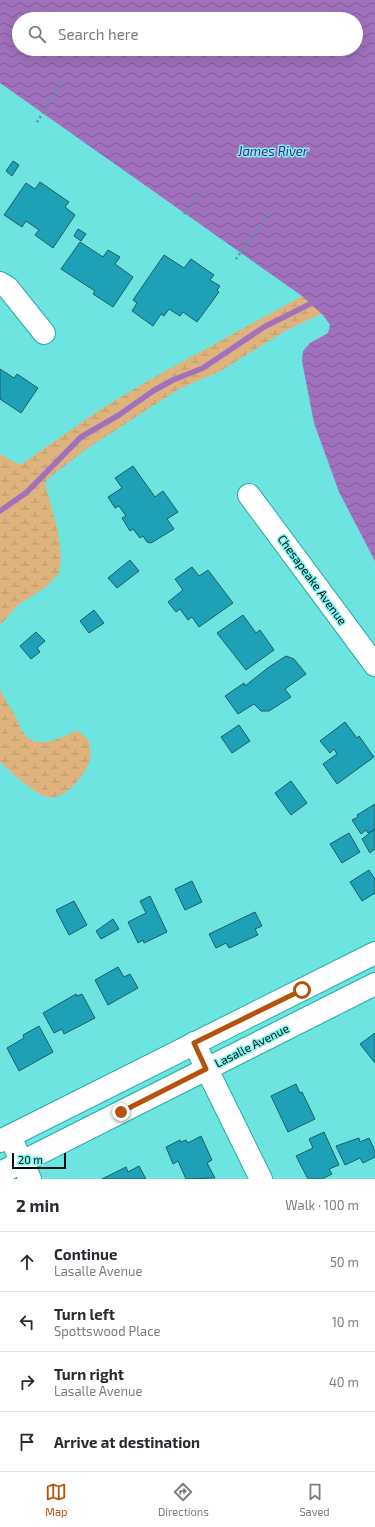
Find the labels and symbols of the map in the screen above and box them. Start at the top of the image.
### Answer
water label: James River [237,143,309,159]
street label: Chesapeake Avenue [275,532,350,627]
route start [293,981,311,999]
street label: Lasalle Avenue [212,1020,291,1070]
route end [112,1103,130,1121]
scale bar [12,1151,66,1170]

